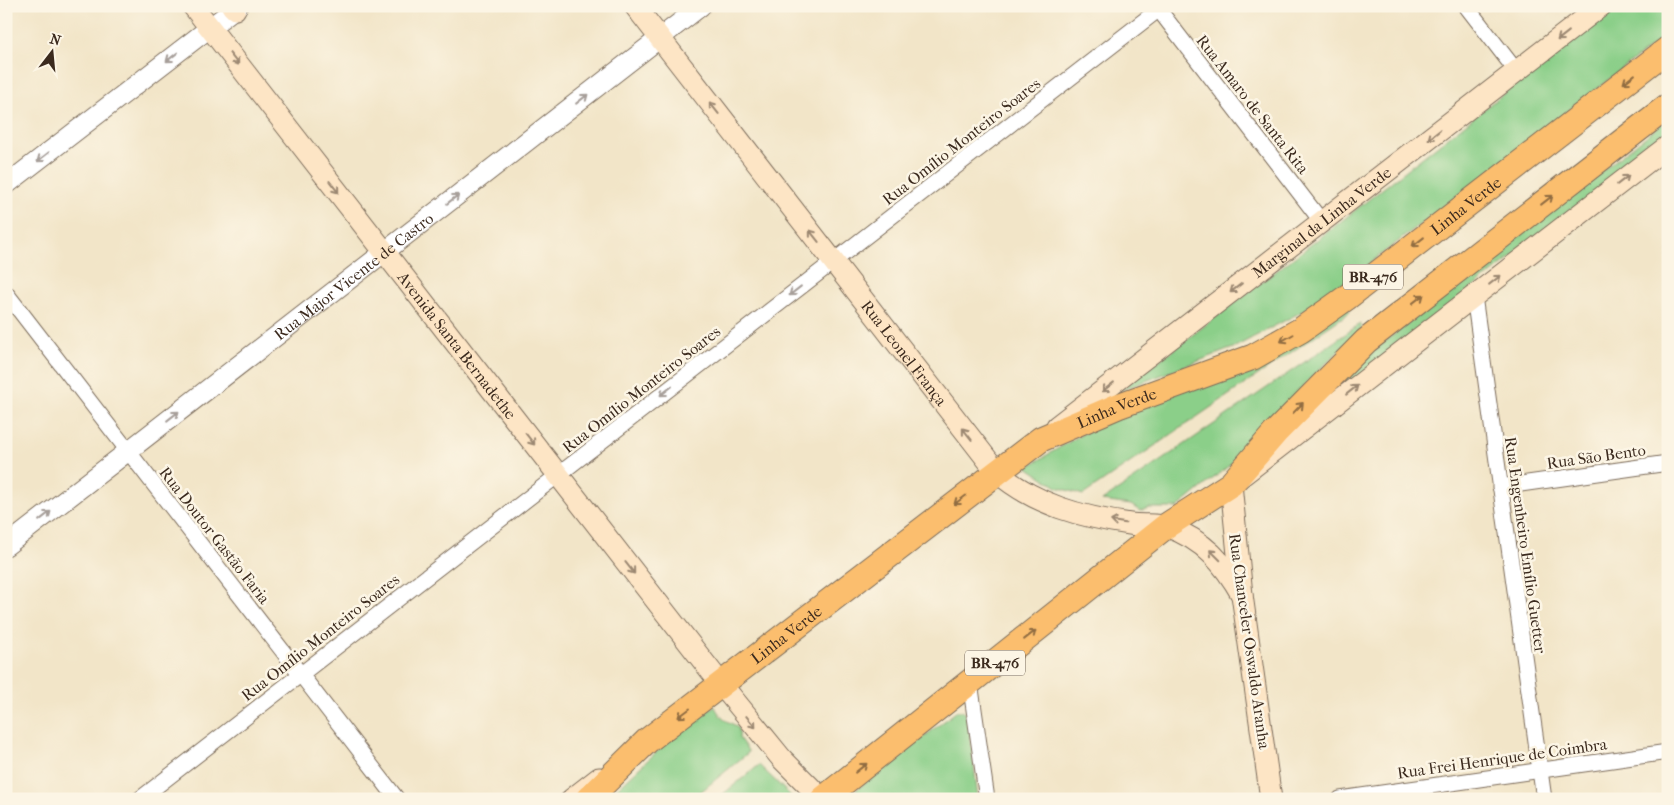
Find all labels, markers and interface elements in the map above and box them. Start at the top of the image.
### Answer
north arrow [28,28,78,78]
text: N [48,30,63,50]
street label: Rua Amaro de Santa Rita [1192,31,1313,178]
one-way arrow [1556,31,1570,41]
one-way arrow [166,52,179,63]
one-way arrow [229,52,240,65]
one-way arrow [1623,73,1636,84]
street label: Rua Omílio Monteiro Soares [879,74,1044,209]
one-way arrow [575,93,588,104]
one-way arrow [709,102,720,115]
one-way arrow [1428,130,1441,141]
one-way arrow [37,151,50,162]
street label: Marginal da Linha Verde [1248,163,1395,282]
street label: Linha Verde [1427,173,1505,239]
one-way arrow [1616,175,1630,185]
one-way arrow [329,180,339,194]
one-way arrow [446,193,459,204]
one-way arrow [1540,194,1553,205]
street label: Rua Major Vicente de Castro [270,209,437,344]
one-way arrow [808,230,819,243]
one-way arrow [1412,237,1425,248]
road number: BR-476 [1343,264,1403,290]
street label: Avenida Santa Bernadethe [393,267,520,423]
one-way arrow [1488,274,1501,285]
one-way arrow [1229,283,1243,293]
one-way arrow [789,286,802,297]
one-way arrow [1412,294,1425,305]
street label: Rua Leonel França [857,296,951,410]
street label: Rua Omílio Monteiro Soares [559,322,724,457]
one-way arrow [1279,333,1294,343]
one-way arrow [1101,382,1114,393]
street label: Linha Verde [1074,384,1159,433]
one-way arrow [1345,384,1358,395]
one-way arrow [659,386,673,396]
one-way arrow [1292,402,1304,415]
one-way arrow [166,411,179,422]
one-way arrow [962,428,973,441]
one-way arrow [525,432,536,445]
street label: Rua Engenheiro Emílio Guetter [1501,436,1550,655]
street label: Rua São Bento [1545,440,1647,473]
street label: Rua Doutor Gastão Faria [155,463,274,608]
one-way arrow [954,495,967,506]
one-way arrow [38,511,52,521]
one-way arrow [1110,517,1126,527]
street label: Rua Chanceler Oswaldo Aranha [1225,532,1274,751]
one-way arrow [1209,550,1221,562]
one-way arrow [625,561,636,574]
street label: Rua Omílio Monteiro Soares [238,570,403,705]
street label: Linha Verde [747,602,826,668]
one-way arrow [1023,629,1036,640]
road number: BR-476 [965,650,1025,676]
one-way arrow [678,707,691,718]
one-way arrow [746,715,757,728]
street label: Rua Frei Henrique de Coimbra [1396,734,1609,783]
one-way arrow [854,763,867,774]

